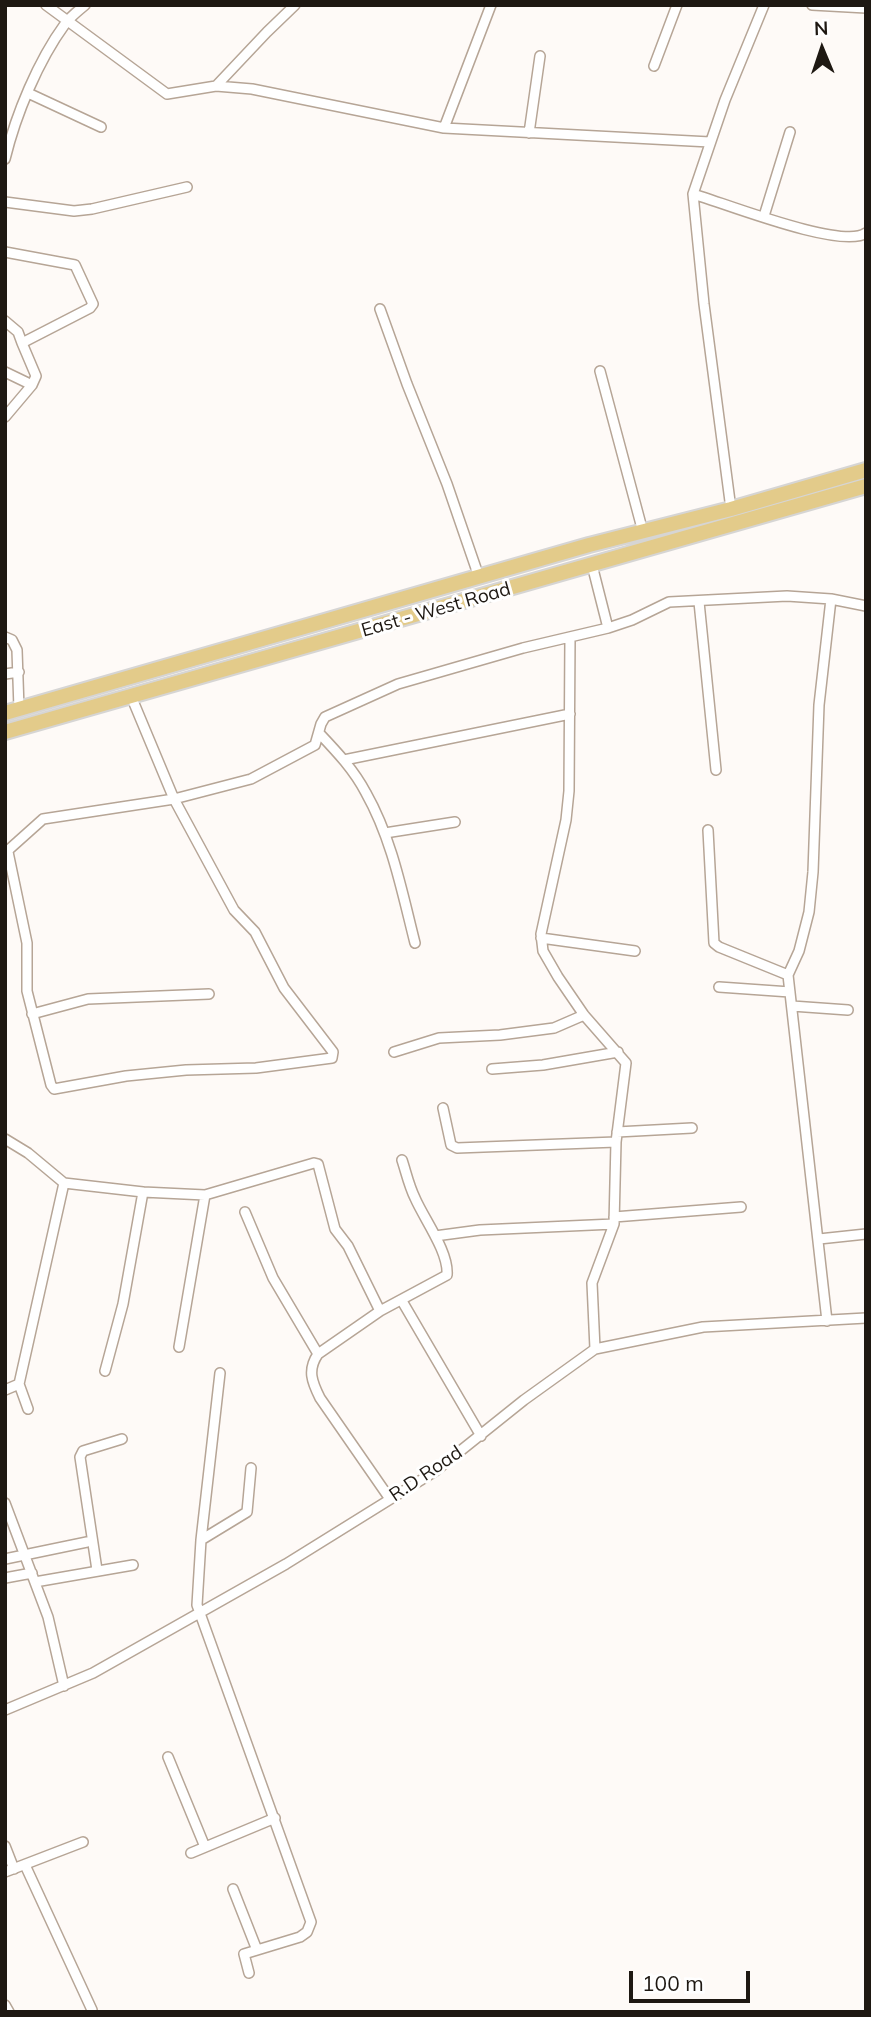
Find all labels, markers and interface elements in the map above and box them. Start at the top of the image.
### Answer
north arrow [787,14,857,84]
text: N [814,16,829,40]
street label: East - West Road [359,578,513,642]
street label: R.D Road [385,1441,467,1507]
scale bar [633,1958,754,2002]
text: 100 m [642,1970,704,1996]

